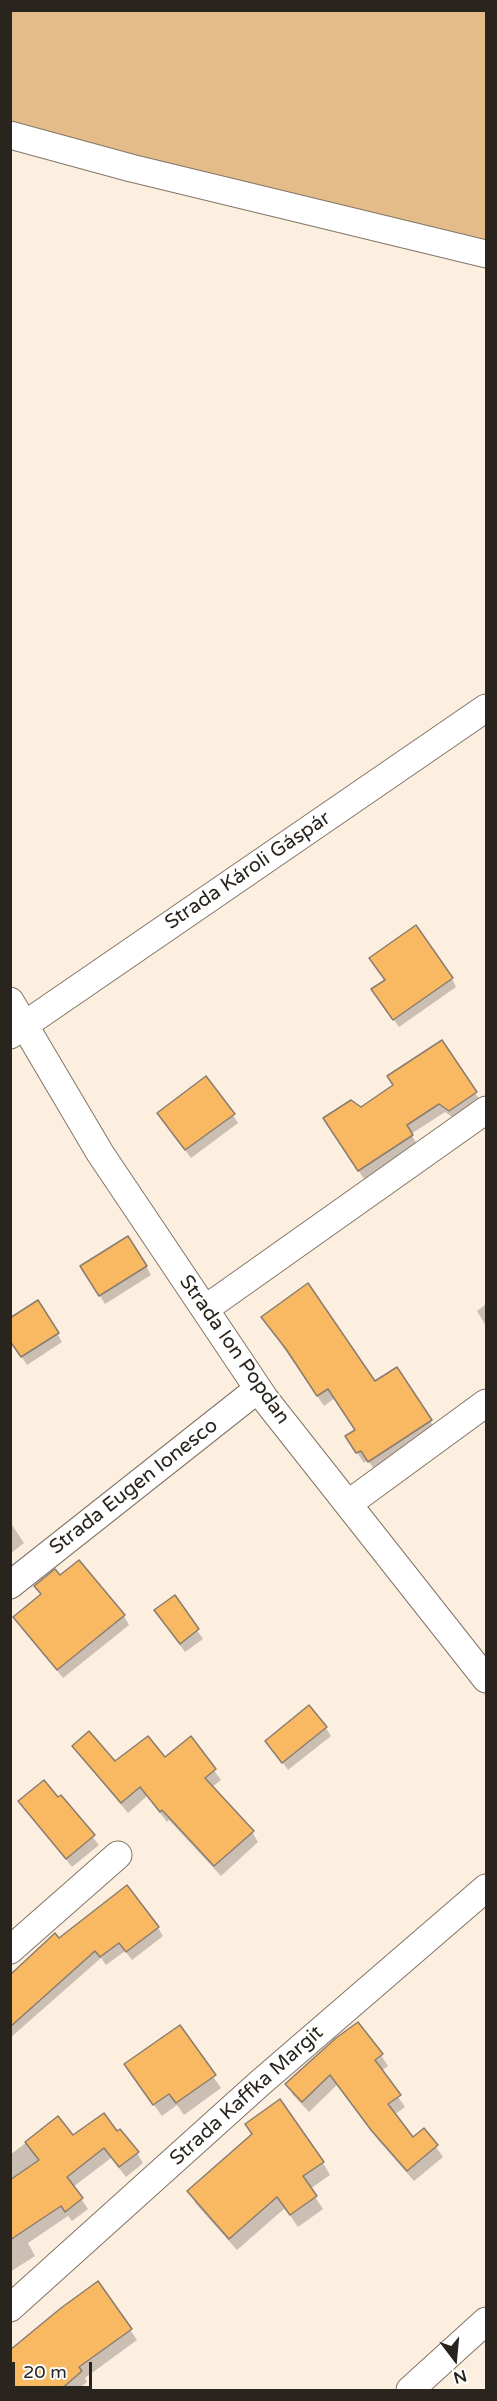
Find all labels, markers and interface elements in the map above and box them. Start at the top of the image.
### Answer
street label: Strada Károli Gáspár [161,807,335,935]
street label: Strada Ion Popdan [174,1271,294,1429]
street label: Strada Eugen Ionesco [45,1414,223,1560]
street label: Strada Kaffka Margit [166,2021,328,2171]
north arrow [425,2329,485,2389]
scale bar [15,2350,94,2388]
text: 20 m [23,2361,67,2383]
text: N [451,2365,469,2388]

